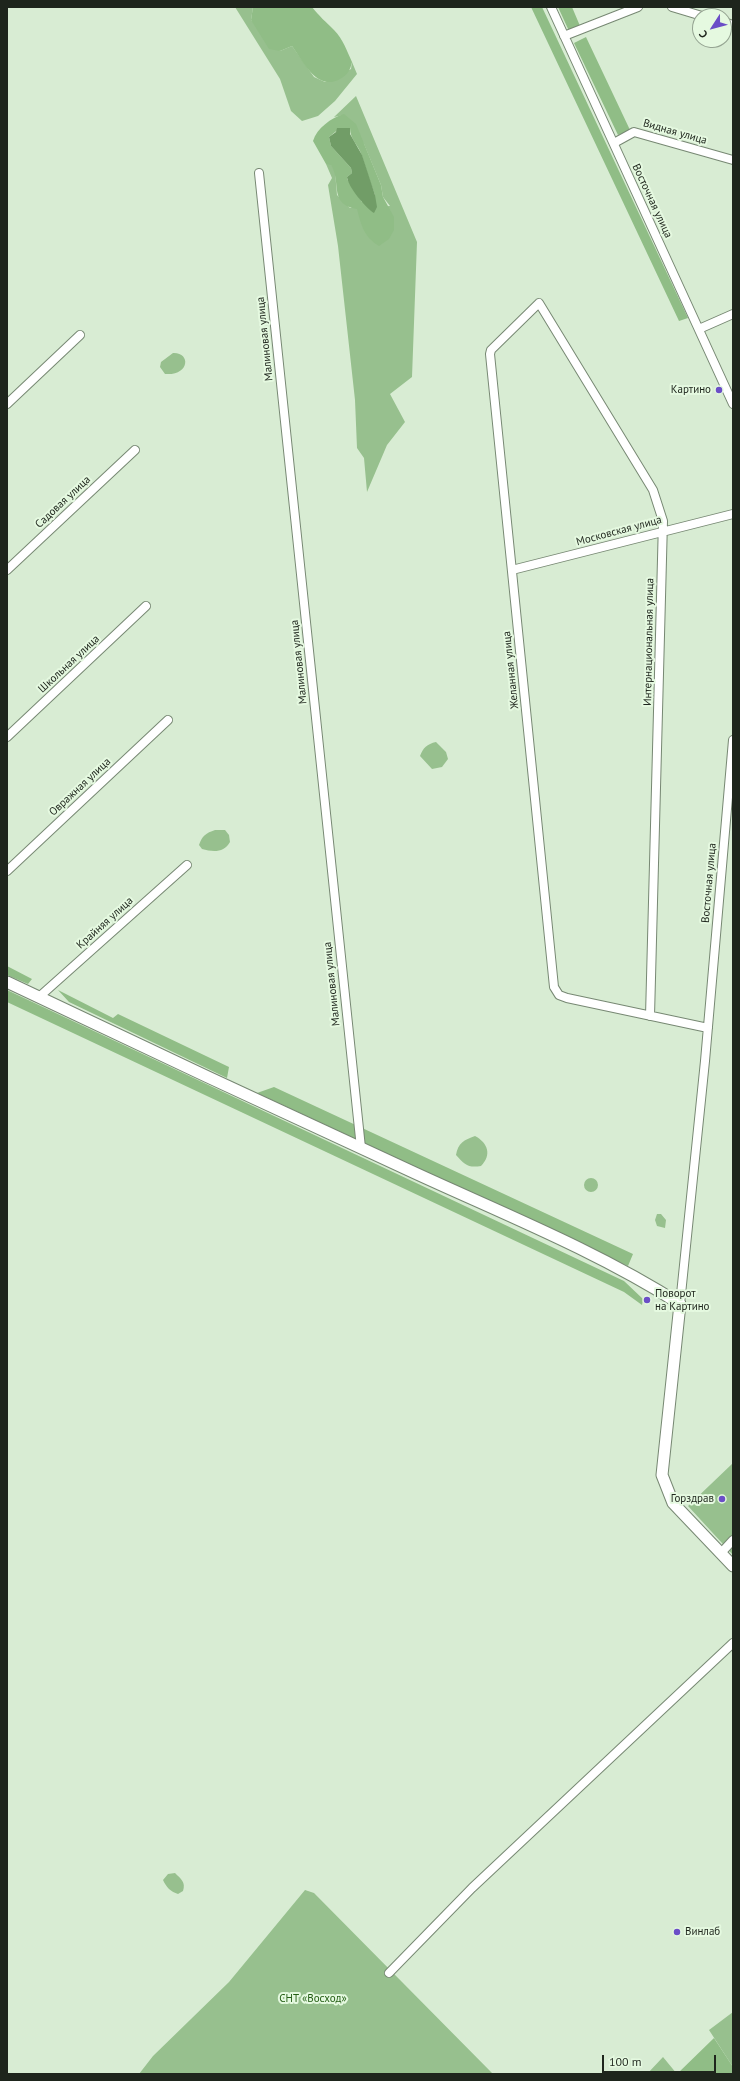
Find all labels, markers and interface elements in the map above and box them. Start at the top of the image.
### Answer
north arrow [692,8,732,48]
text: С [696,28,711,41]
street label: Видная улица [641,117,709,147]
street label: Восточная улица [629,162,675,240]
street label: Малиновая улица [254,296,276,382]
place label: Картино [671,383,711,397]
marker: Картино [714,385,724,395]
street label: Садовая улица [33,473,93,531]
street label: Московская улица [575,513,663,549]
street label: Интернациональная улица [641,578,657,706]
street label: Малиновая улица [288,619,310,705]
street label: Желанная улица [500,630,522,710]
street label: Школьная улица [36,632,102,696]
street label: Овражная улица [47,755,113,819]
street label: Восточная улица [699,843,719,923]
street label: Крайняя улица [74,894,136,952]
street label: Малиновая улица [321,941,343,1027]
place label: Поворот на Картино [655,1287,709,1313]
marker: Поворот на Картино [642,1295,652,1305]
place label: Горздрав [671,1492,714,1506]
marker: Горздрав [717,1494,727,1504]
place label: Винлаб [685,1925,720,1939]
marker: Винлаб [672,1927,682,1937]
park label: СНТ «Восход» [279,1992,347,2006]
scale bar [604,2047,718,2073]
text: 100 m [609,2054,642,2069]

